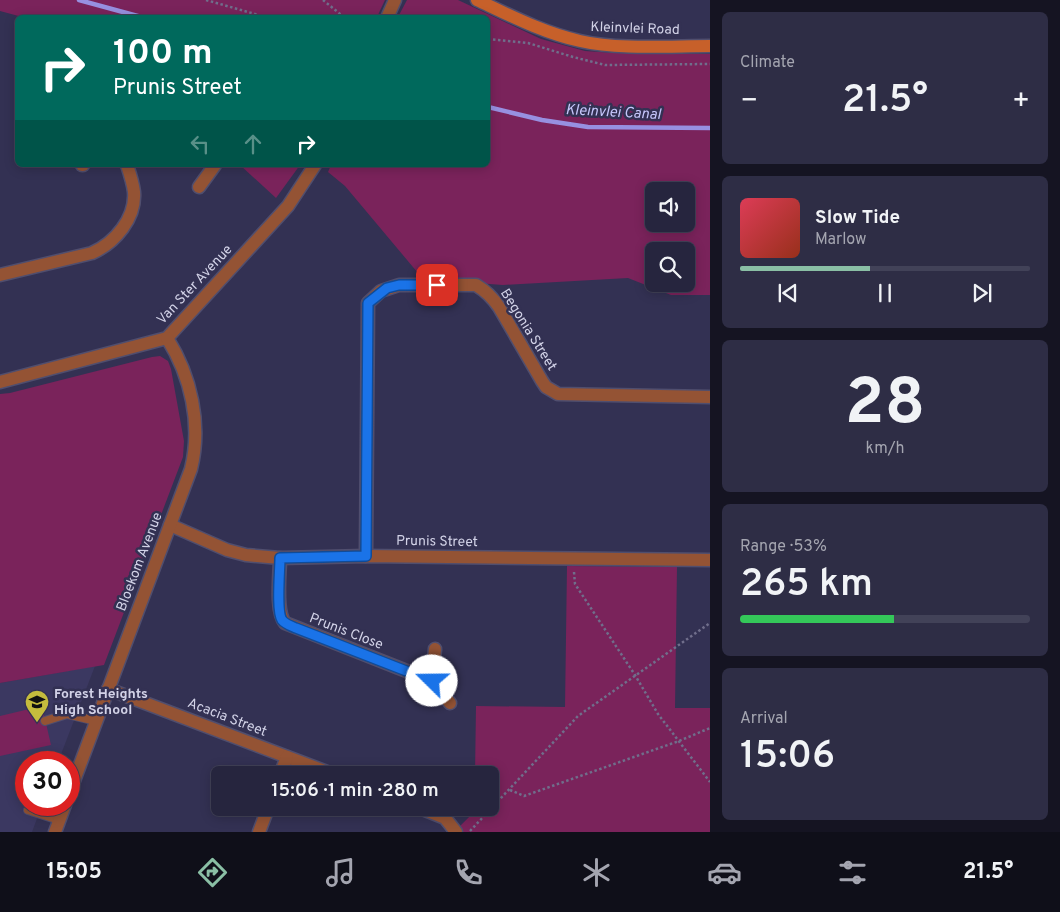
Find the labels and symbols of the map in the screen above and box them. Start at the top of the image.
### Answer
street label: Kleinvlei Road [590,19,680,39]
water label: Kleinvlei Canal [565,101,662,125]
street label: Van Ster Avenue [154,242,236,328]
pin [416,264,458,306]
street label: Begonia Street [496,286,560,374]
street label: Bloekom Avenue [113,510,167,614]
street label: Prunis Street [396,533,478,551]
street label: Prunis Close [307,610,385,654]
position arrow [405,654,457,706]
place label: Forest Heights High School [54,686,148,719]
school or university icon: Forest Heights High School [24,689,50,723]
street label: Acacia Street [185,695,269,741]
speed limit sign: 30 [15,751,80,816]

